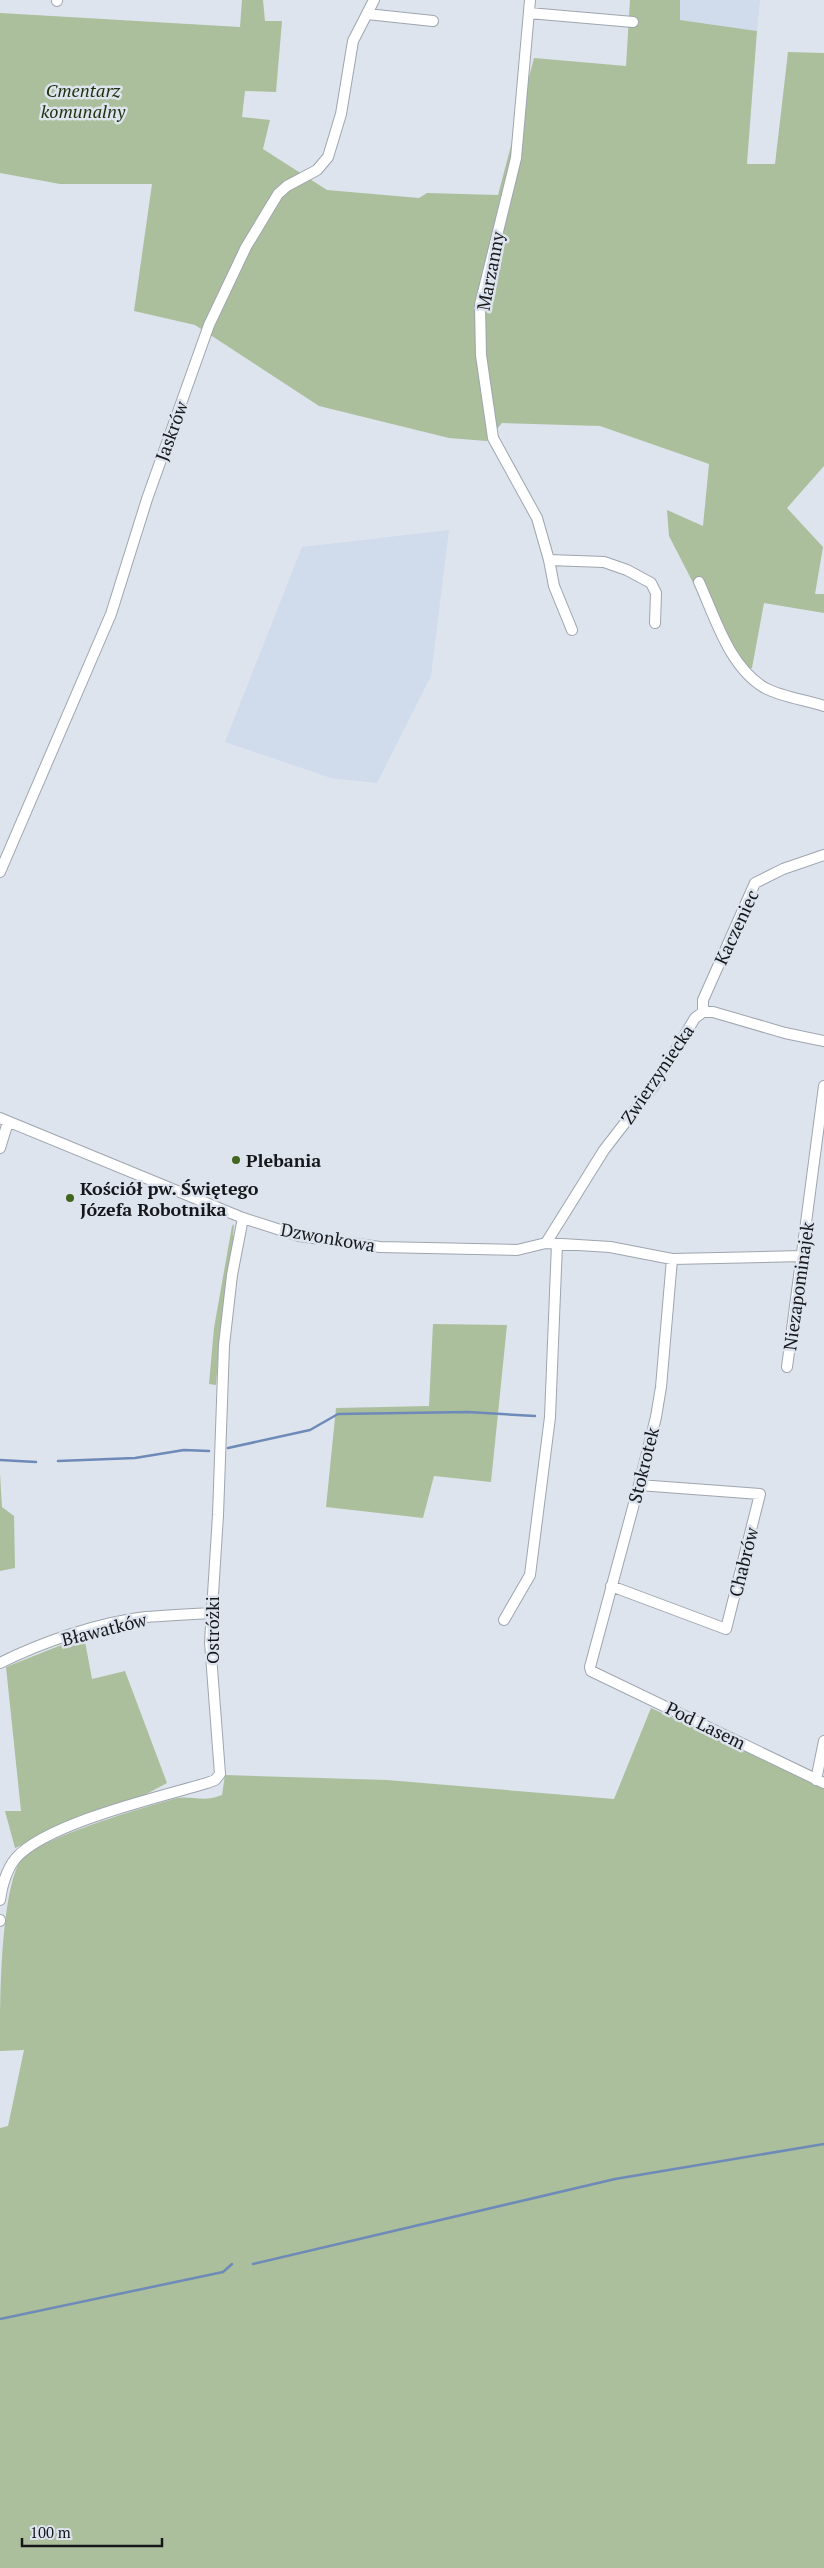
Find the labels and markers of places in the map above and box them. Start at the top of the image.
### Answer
place label: Plebania [246,1148,321,1172]
marker: Plebania [230,1154,242,1166]
place label: Kościół pw. Świętego Józefa Robotnika [80,1176,259,1221]
marker: Kościół pw. Świętego Józefa Robotnika [64,1192,76,1204]

